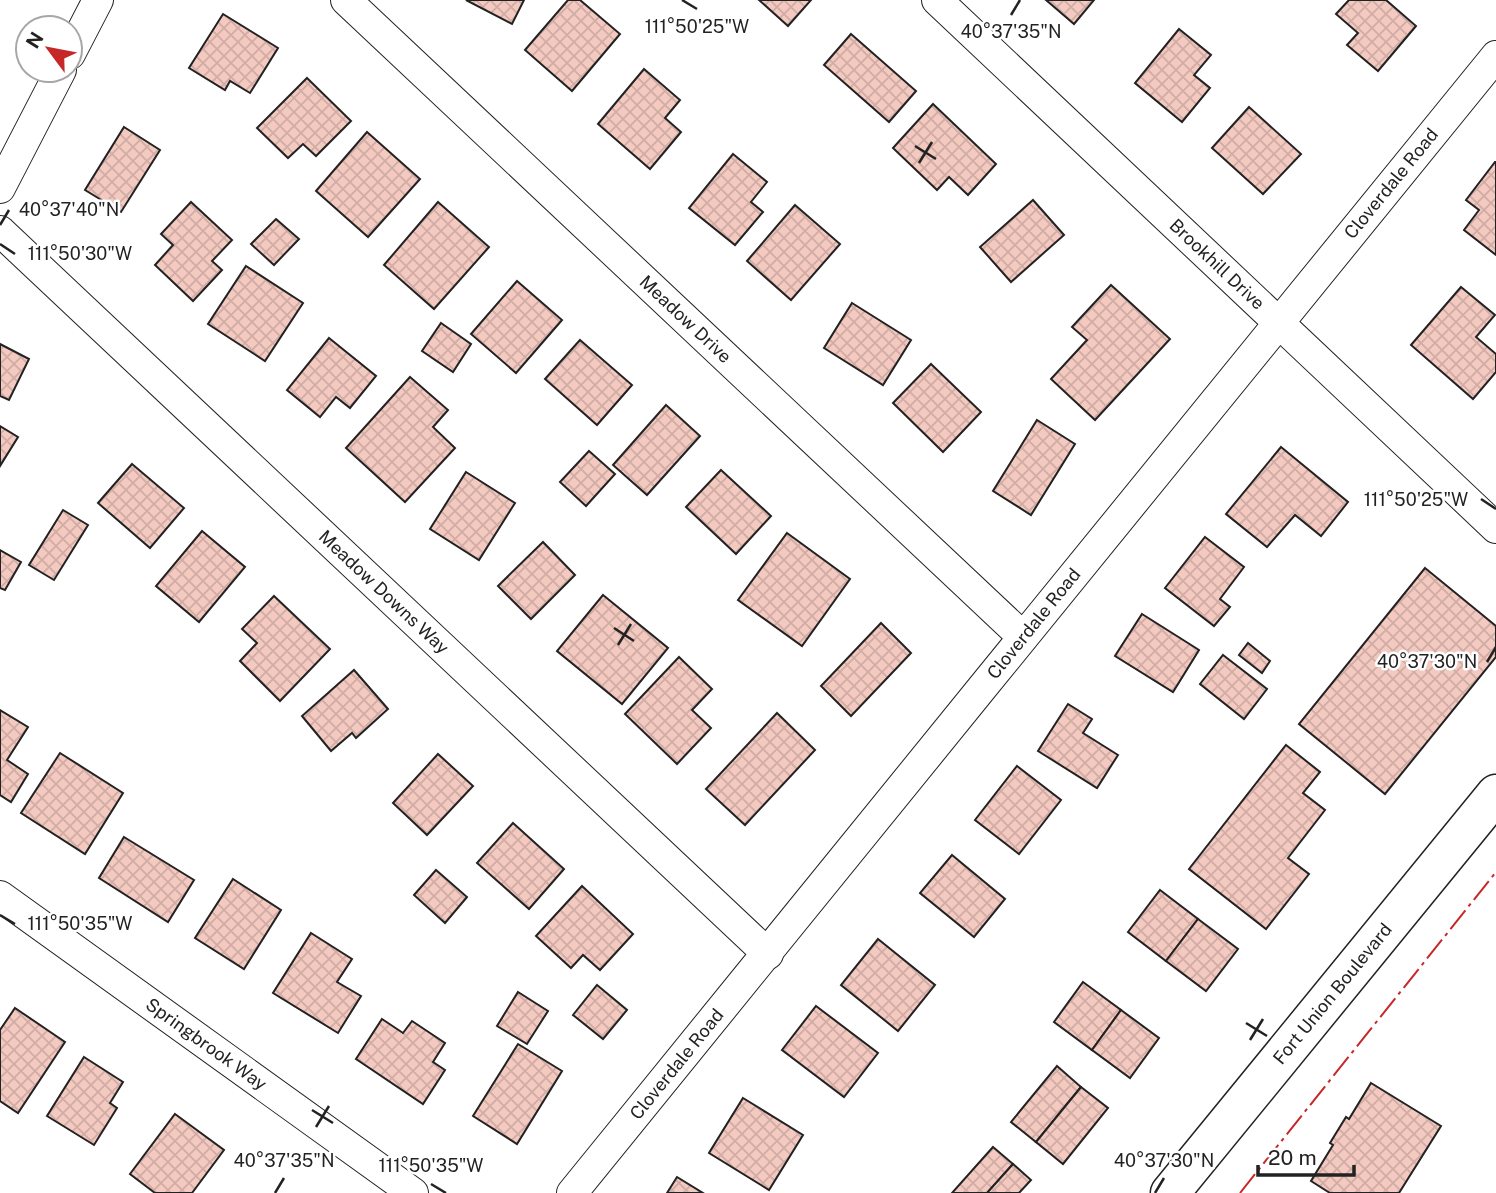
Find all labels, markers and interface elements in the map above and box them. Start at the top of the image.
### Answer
north arrow [14,14,84,84]
text: 111°50'25"W [645,16,749,37]
text: 40°37'35"N [960,21,1062,42]
text: N [21,28,48,52]
street label: Cloverdale Road [1340,124,1442,243]
text: 40°37'40"N [19,199,119,220]
street label: Brookhill Drive [1165,214,1269,314]
text: 111°50'30"W [28,243,132,264]
street label: Meadow Drive [636,271,736,367]
text: 111°50'25"W [1364,489,1468,510]
street label: Meadow Downs Way [315,526,454,658]
street label: Cloverdale Road [982,564,1085,683]
text: 40°37'30"N [1377,651,1477,672]
text: 111°50'35"W [27,913,133,934]
street label: Fort Union Boulevard [1269,919,1396,1068]
street label: Springbrook Way [142,993,271,1095]
street label: Cloverdale Road [625,1005,728,1124]
scale bar [1258,1134,1354,1178]
text: 20 m [1268,1145,1317,1170]
text: 40°37'35"N [233,1150,335,1171]
text: 40°37'30"N [1114,1150,1214,1171]
text: 111°50'35"W [378,1155,484,1176]

